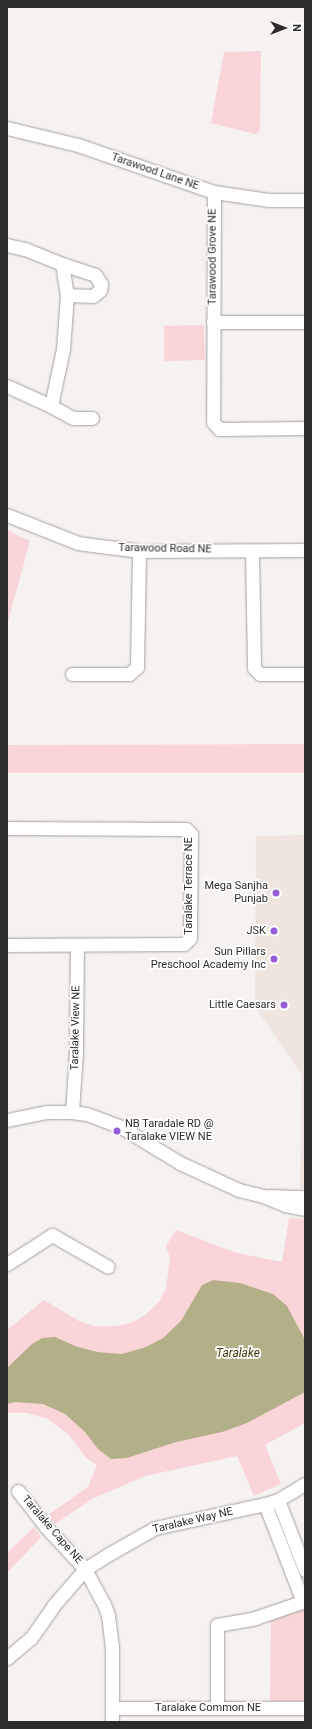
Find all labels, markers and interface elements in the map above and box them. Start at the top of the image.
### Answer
north arrow [264,8,304,48]
text: N [290,24,303,32]
street label: Tarawood Lane NE [109,151,201,193]
street label: Tarawood Grove NE [206,209,220,305]
street label: Tarawood Road NE [118,542,212,556]
street label: Taralake Terrace NE [182,837,196,935]
place label: Mega Sanjha Punjab [204,880,268,906]
marker: Mega Sanjha Punjab [271,888,281,898]
place label: JSK [246,924,266,938]
marker: JSK [269,926,279,936]
place label: Sun Pillars Preschool Academy Inc [151,946,266,972]
marker: Sun Pillars Preschool Academy Inc [269,954,279,964]
street label: Taralake View NE [69,986,83,1070]
place label: Little Caesars [209,998,276,1012]
marker: Little Caesars [279,1000,289,1010]
place label: NB Taradale RD @ Taralake VIEW NE [125,1118,214,1144]
marker: NB Taradale RD @ Taralake VIEW NE [112,1126,122,1136]
water label: Taralake [216,1347,260,1361]
street label: Taralake Cape NE [19,1493,85,1567]
street label: Taralake Way NE [152,1505,234,1537]
street label: Taralake Common NE [155,1701,261,1715]

